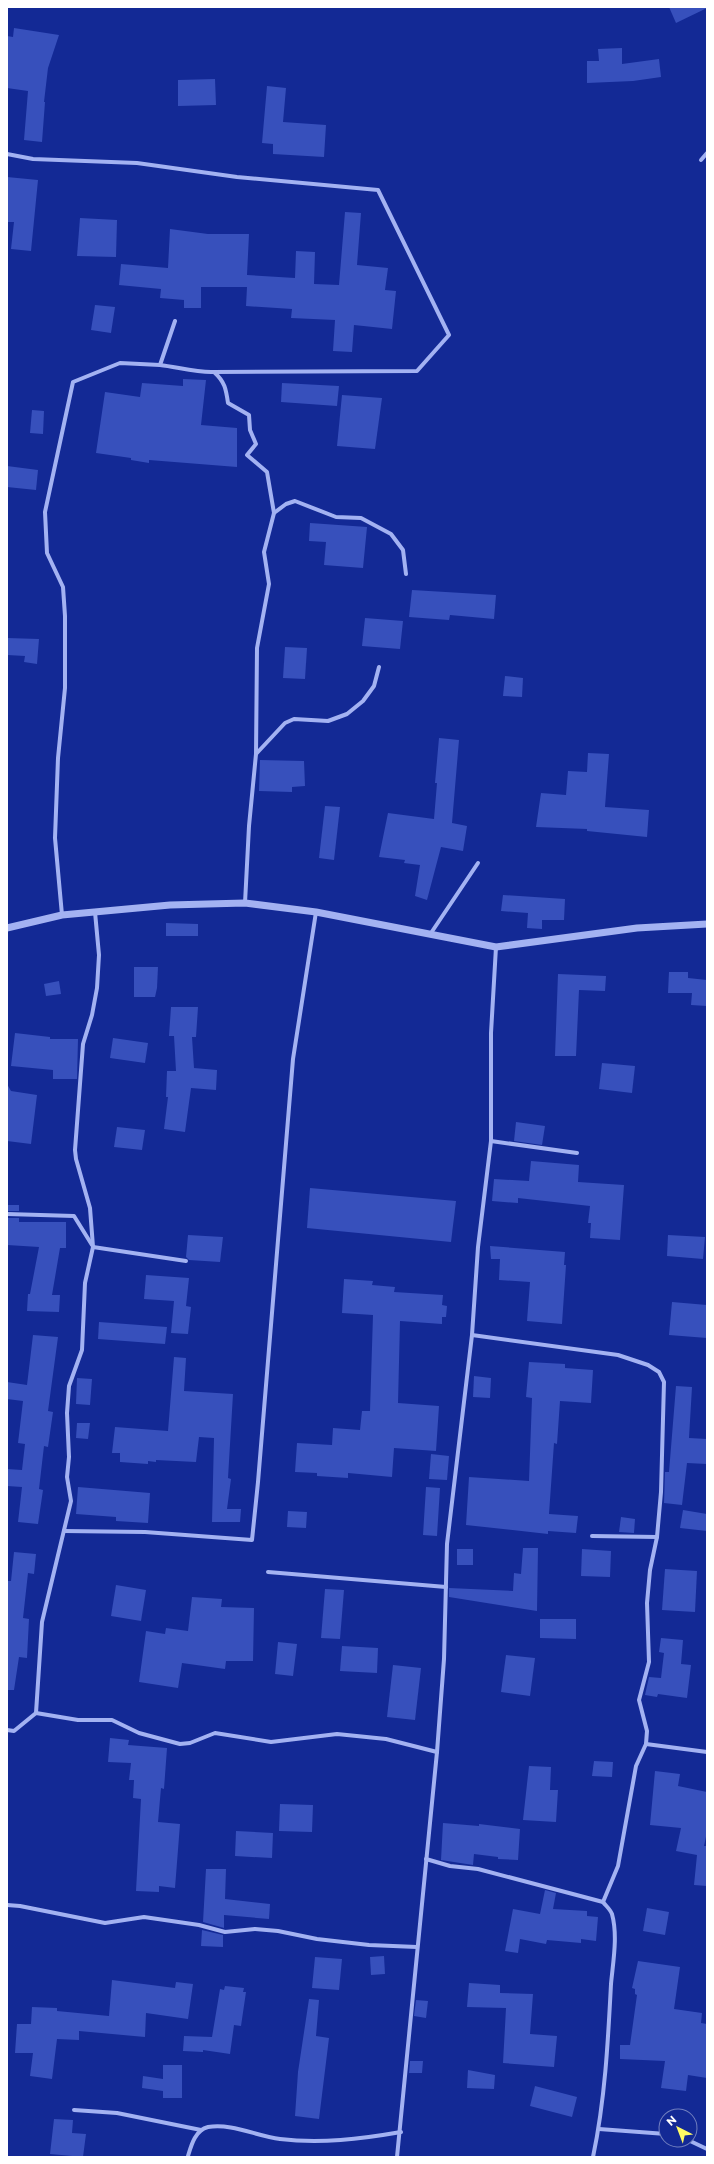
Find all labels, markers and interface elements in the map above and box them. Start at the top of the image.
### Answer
north arrow [658,2108,698,2148]
text: N [663,2112,679,2129]

